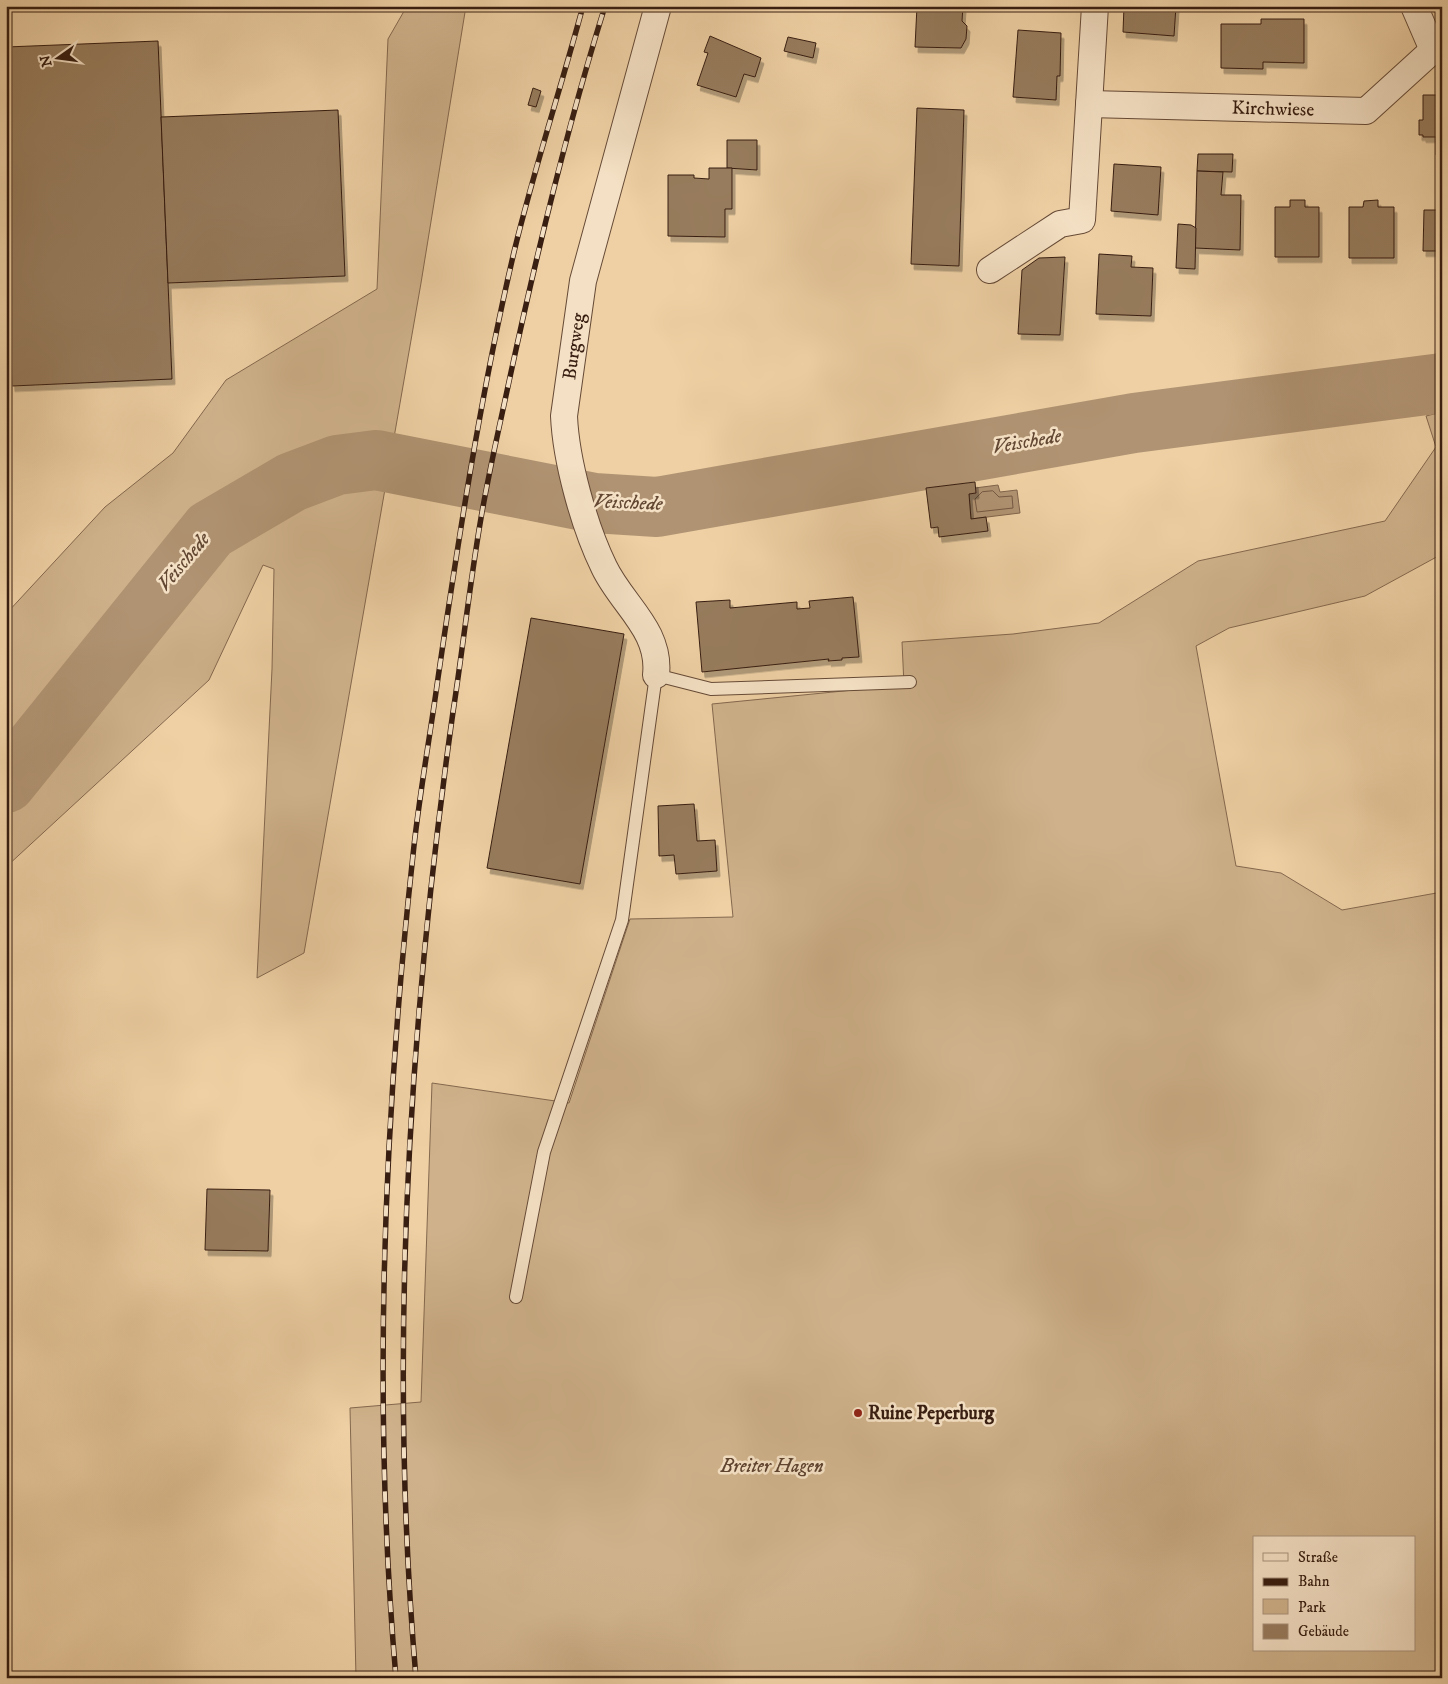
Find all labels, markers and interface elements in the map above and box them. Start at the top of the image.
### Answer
north arrow [32,32,82,82]
text: N [36,53,56,69]
street label: Kirchwiese [1231,96,1315,121]
street label: Burgweg [558,311,590,381]
water label: Veischede [991,423,1064,460]
water label: Veischede [593,489,664,517]
water label: Veischede [152,527,217,597]
place label: Ruine Peperburg [868,1402,995,1425]
marker: Ruine Peperburg [852,1407,864,1419]
park label: Breiter Hagen [720,1455,824,1478]
legend [1253,1536,1416,1652]
text: Straße [1298,1548,1338,1567]
text: Bahn [1298,1572,1330,1591]
text: Park [1298,1598,1327,1617]
text: Gebäude [1298,1622,1349,1641]

